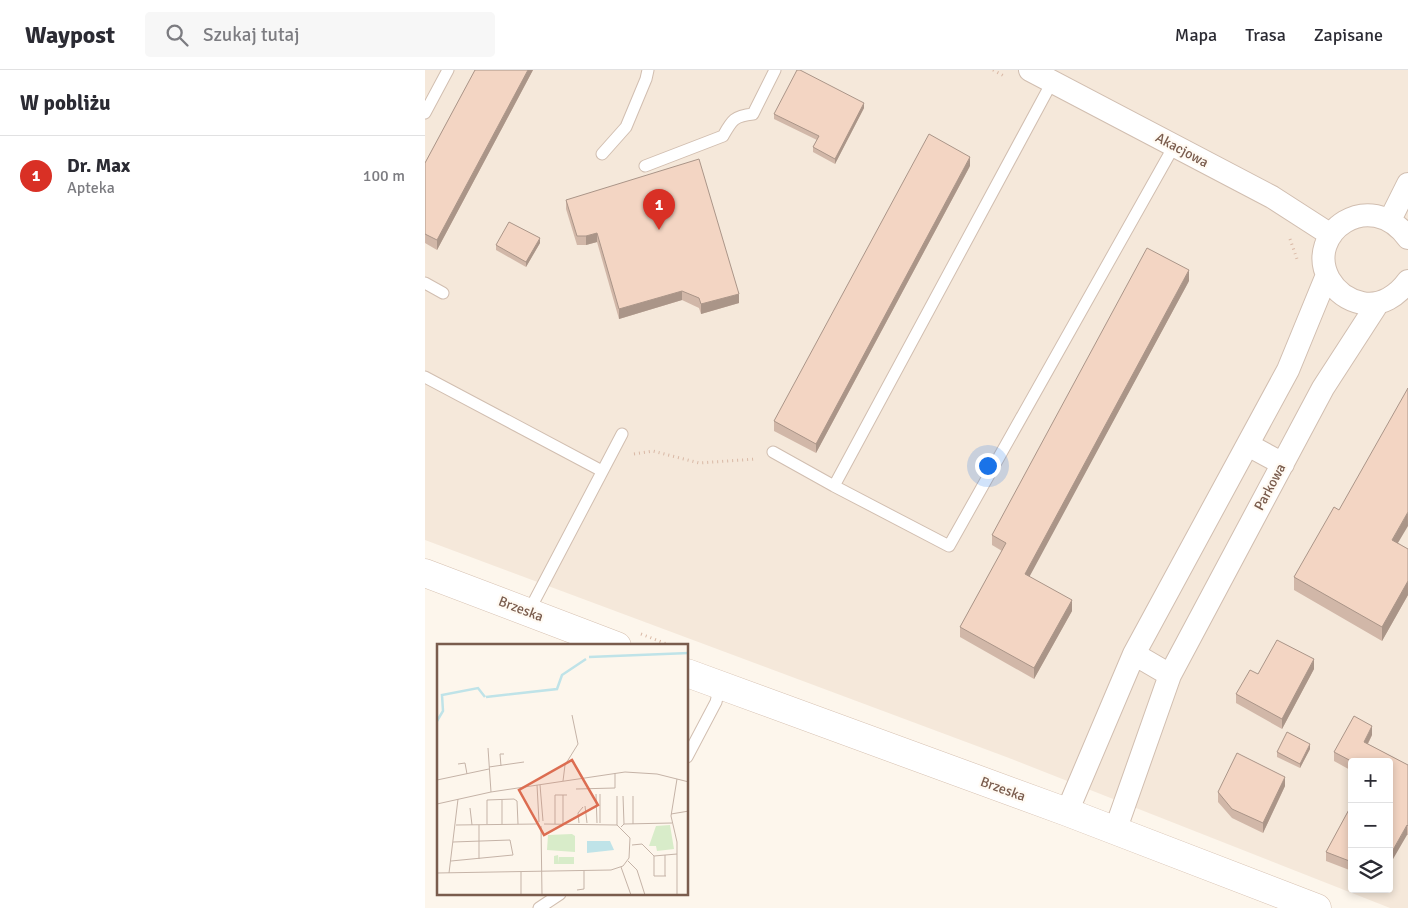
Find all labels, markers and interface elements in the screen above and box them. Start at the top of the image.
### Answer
search box [145,12,495,57]
text: Waypost [25,20,115,50]
icon: search [163,21,191,49]
text: Szukaj tutaj [203,23,300,47]
text: Mapa [1175,24,1217,46]
text: Trasa [1245,24,1286,46]
text: Zapisane [1314,24,1383,46]
text: W pobliżu [20,90,111,116]
street label: Akacjowa [1153,129,1211,171]
text: Dr. Max [67,154,130,178]
text: 1 [32,166,40,186]
text: 100 m [363,166,405,186]
text: Apteka [67,178,115,198]
pin: 1 [643,189,675,230]
your location [975,453,1001,479]
street label: Parkowa [1251,461,1289,513]
street label: Brzeska [496,593,546,625]
inset map [437,644,689,896]
map controls [1348,758,1393,893]
button: + [1348,758,1393,803]
street label: Brzeska [978,773,1028,805]
button: − [1348,803,1393,848]
button: layers [1348,848,1393,893]

